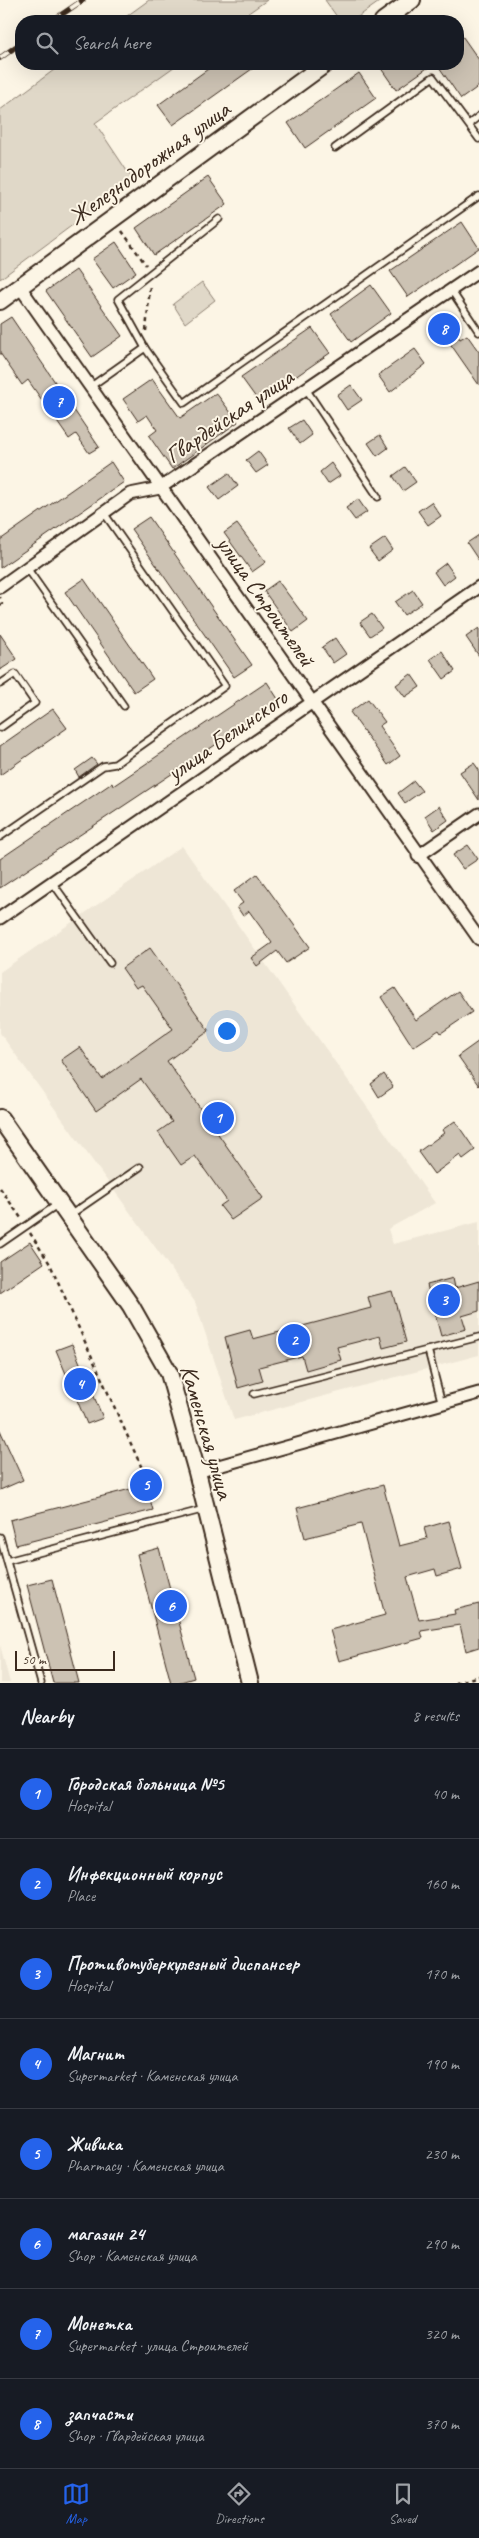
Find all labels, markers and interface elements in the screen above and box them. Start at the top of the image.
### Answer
search box [15,15,464,70]
icon: search [33,29,61,57]
text: Search here [73,31,150,55]
street label: Железнодорожная улица [62,93,237,232]
pin: 8 [428,310,460,348]
street label: Гвардейская улица [159,361,300,470]
pin: 7 [43,383,75,421]
street label: улица Строителей [209,528,323,674]
street label: улица Белинского [159,682,294,789]
your location [214,1018,240,1044]
pin: 1 [202,1099,234,1137]
pin: 3 [428,1281,460,1319]
pin: 2 [278,1321,310,1359]
street label: Каменская улица [174,1362,241,1504]
pin: 4 [64,1365,96,1403]
pin: 5 [130,1466,162,1504]
pin: 6 [155,1587,187,1625]
scale bar [15,1648,115,1671]
text: 50 m [22,1651,46,1668]
text: Nearby [20,1703,73,1729]
text: 8 results [412,1706,459,1726]
text: Городская больница №5 [67,1772,224,1796]
text: 1 [32,1784,40,1804]
text: 40 m [432,1784,459,1804]
text: Hospital [67,1796,111,1816]
text: Инфекционный корпус [67,1862,222,1886]
text: 2 [32,1874,40,1894]
text: 160 m [425,1874,459,1894]
text: Place [67,1886,95,1906]
text: Противотуберкулезный диспансер [67,1952,299,1976]
text: 3 [32,1964,40,1984]
text: 170 m [425,1964,459,1984]
text: Hospital [67,1976,111,1996]
text: Магнит [67,2042,124,2066]
text: 4 [32,2054,40,2074]
text: 190 m [425,2054,459,2074]
text: Supermarket · Каменская улица [67,2066,237,2086]
text: Живика [67,2132,122,2156]
text: 5 [33,2144,39,2164]
text: 230 m [425,2144,459,2164]
text: Pharmacy · Каменская улица [67,2156,224,2176]
text: магазин 24 [67,2222,144,2246]
text: 6 [32,2234,40,2254]
text: 290 m [425,2234,459,2254]
text: Shop · Каменская улица [67,2246,197,2266]
text: Монетка [67,2312,132,2336]
text: 7 [32,2324,40,2344]
text: 320 m [425,2324,459,2344]
text: Supermarket · улица Строителей [67,2336,248,2356]
text: запчасти [67,2402,132,2426]
text: 8 [32,2414,40,2434]
text: 370 m [425,2414,459,2434]
text: Shop · Гвардейская улица [67,2426,204,2446]
tab: Map [62,2480,90,2527]
tab: Directions [215,2480,264,2527]
tab: Saved [389,2480,417,2527]

